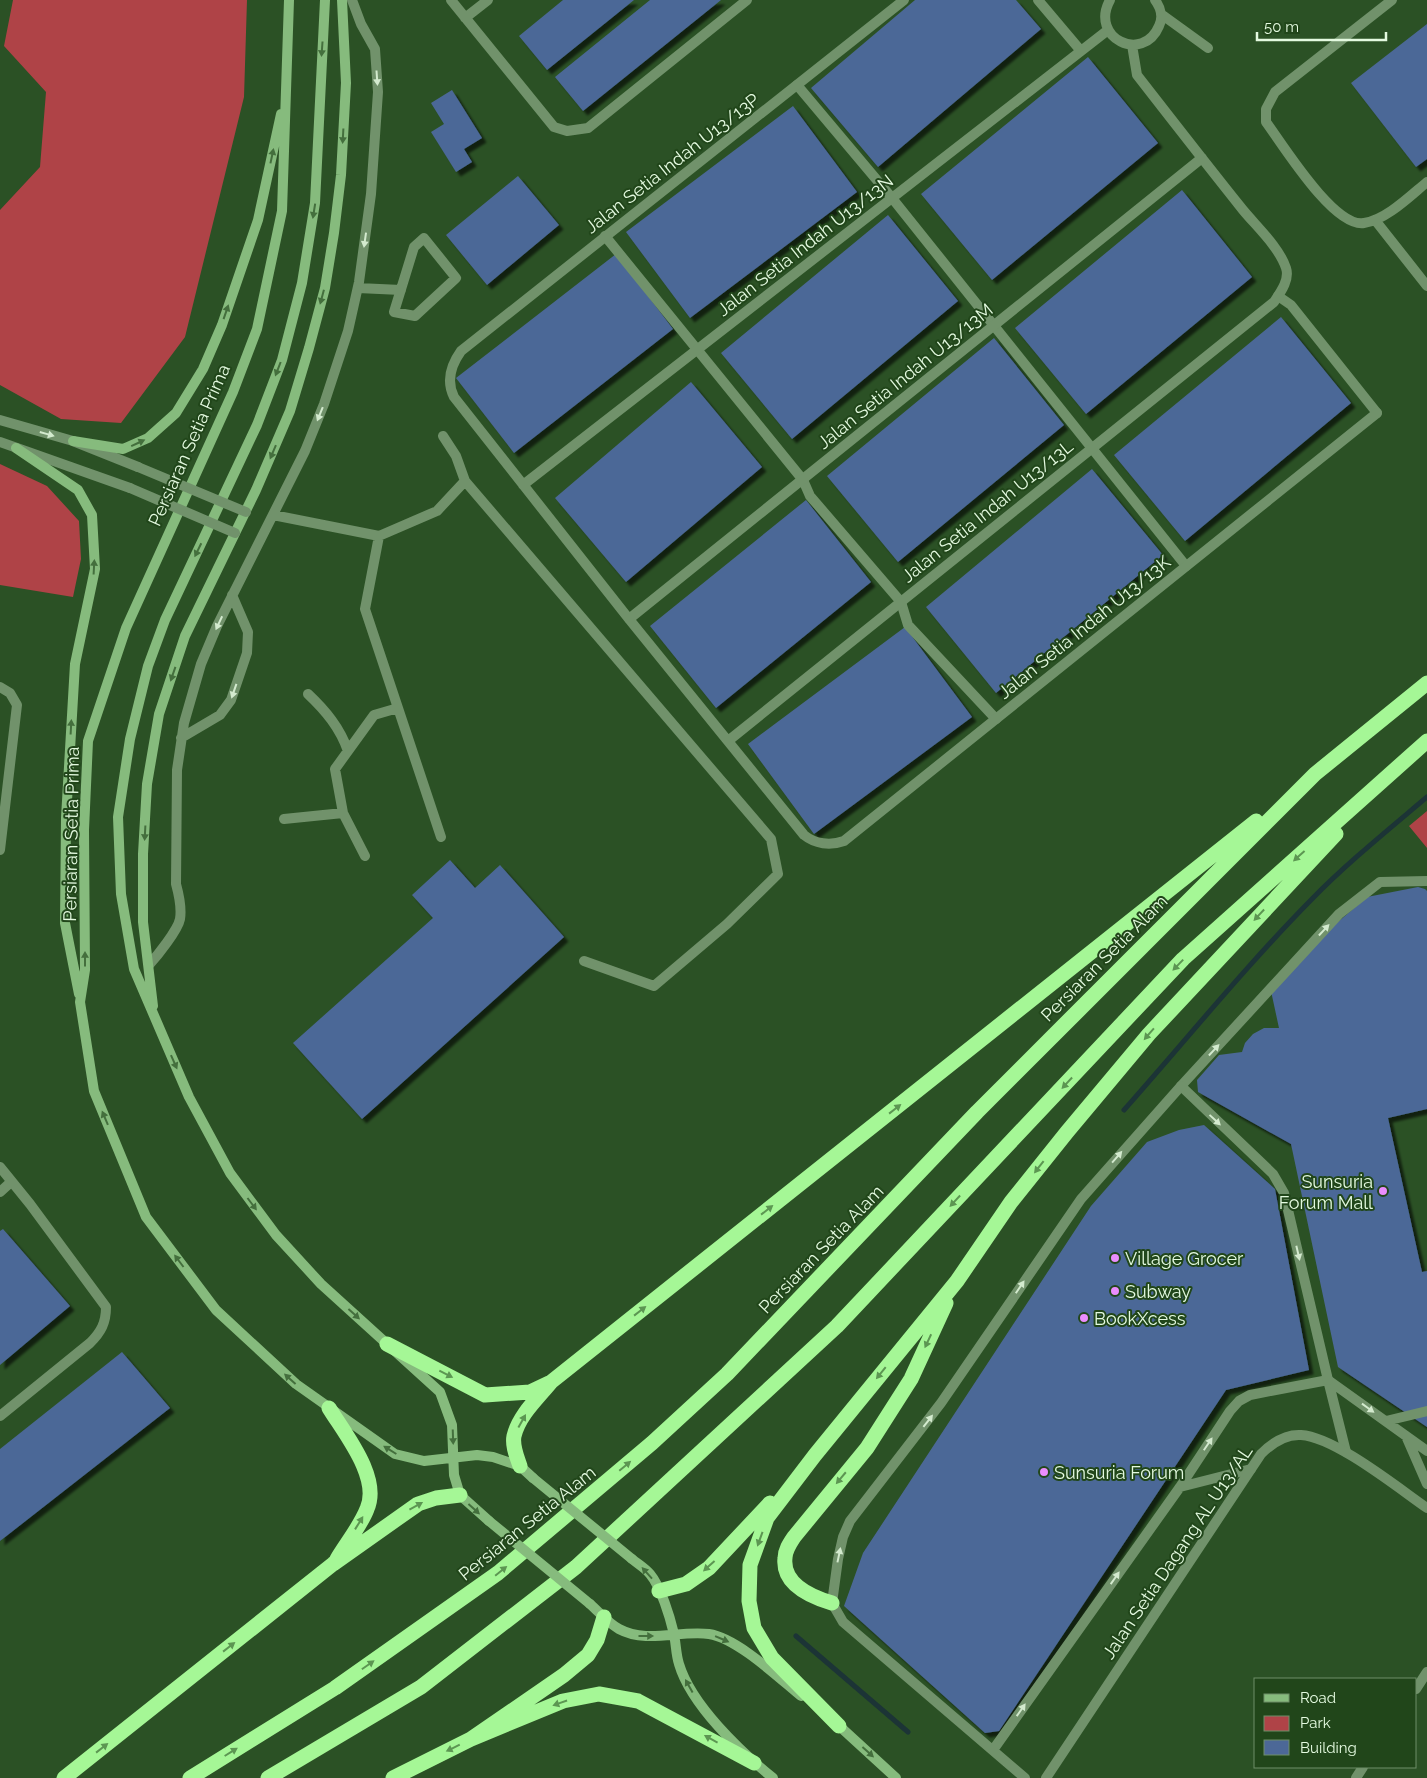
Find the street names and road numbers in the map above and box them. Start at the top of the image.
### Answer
street label: Jalan Setia Indah U13/13P [581,89,763,237]
street label: Jalan Setia Indah U13/13N [713,170,897,320]
street label: Jalan Setia Indah U13/13M [813,299,997,453]
street label: Persiaran Setia Prima [144,361,234,529]
street label: Jalan Setia Indah U13/13L [897,435,1077,587]
street label: Jalan Setia Indah U13/13K [994,551,1175,703]
street label: Persiaran Setia Prima [59,746,83,922]
street label: Persiaran Setia Alam [1036,890,1172,1026]
street label: Persiaran Setia Alam [754,1181,888,1317]
street label: Jalan Setia Dagang AL U13/AL [1098,1441,1257,1663]
street label: Persiaran Setia Alam [454,1461,600,1585]

